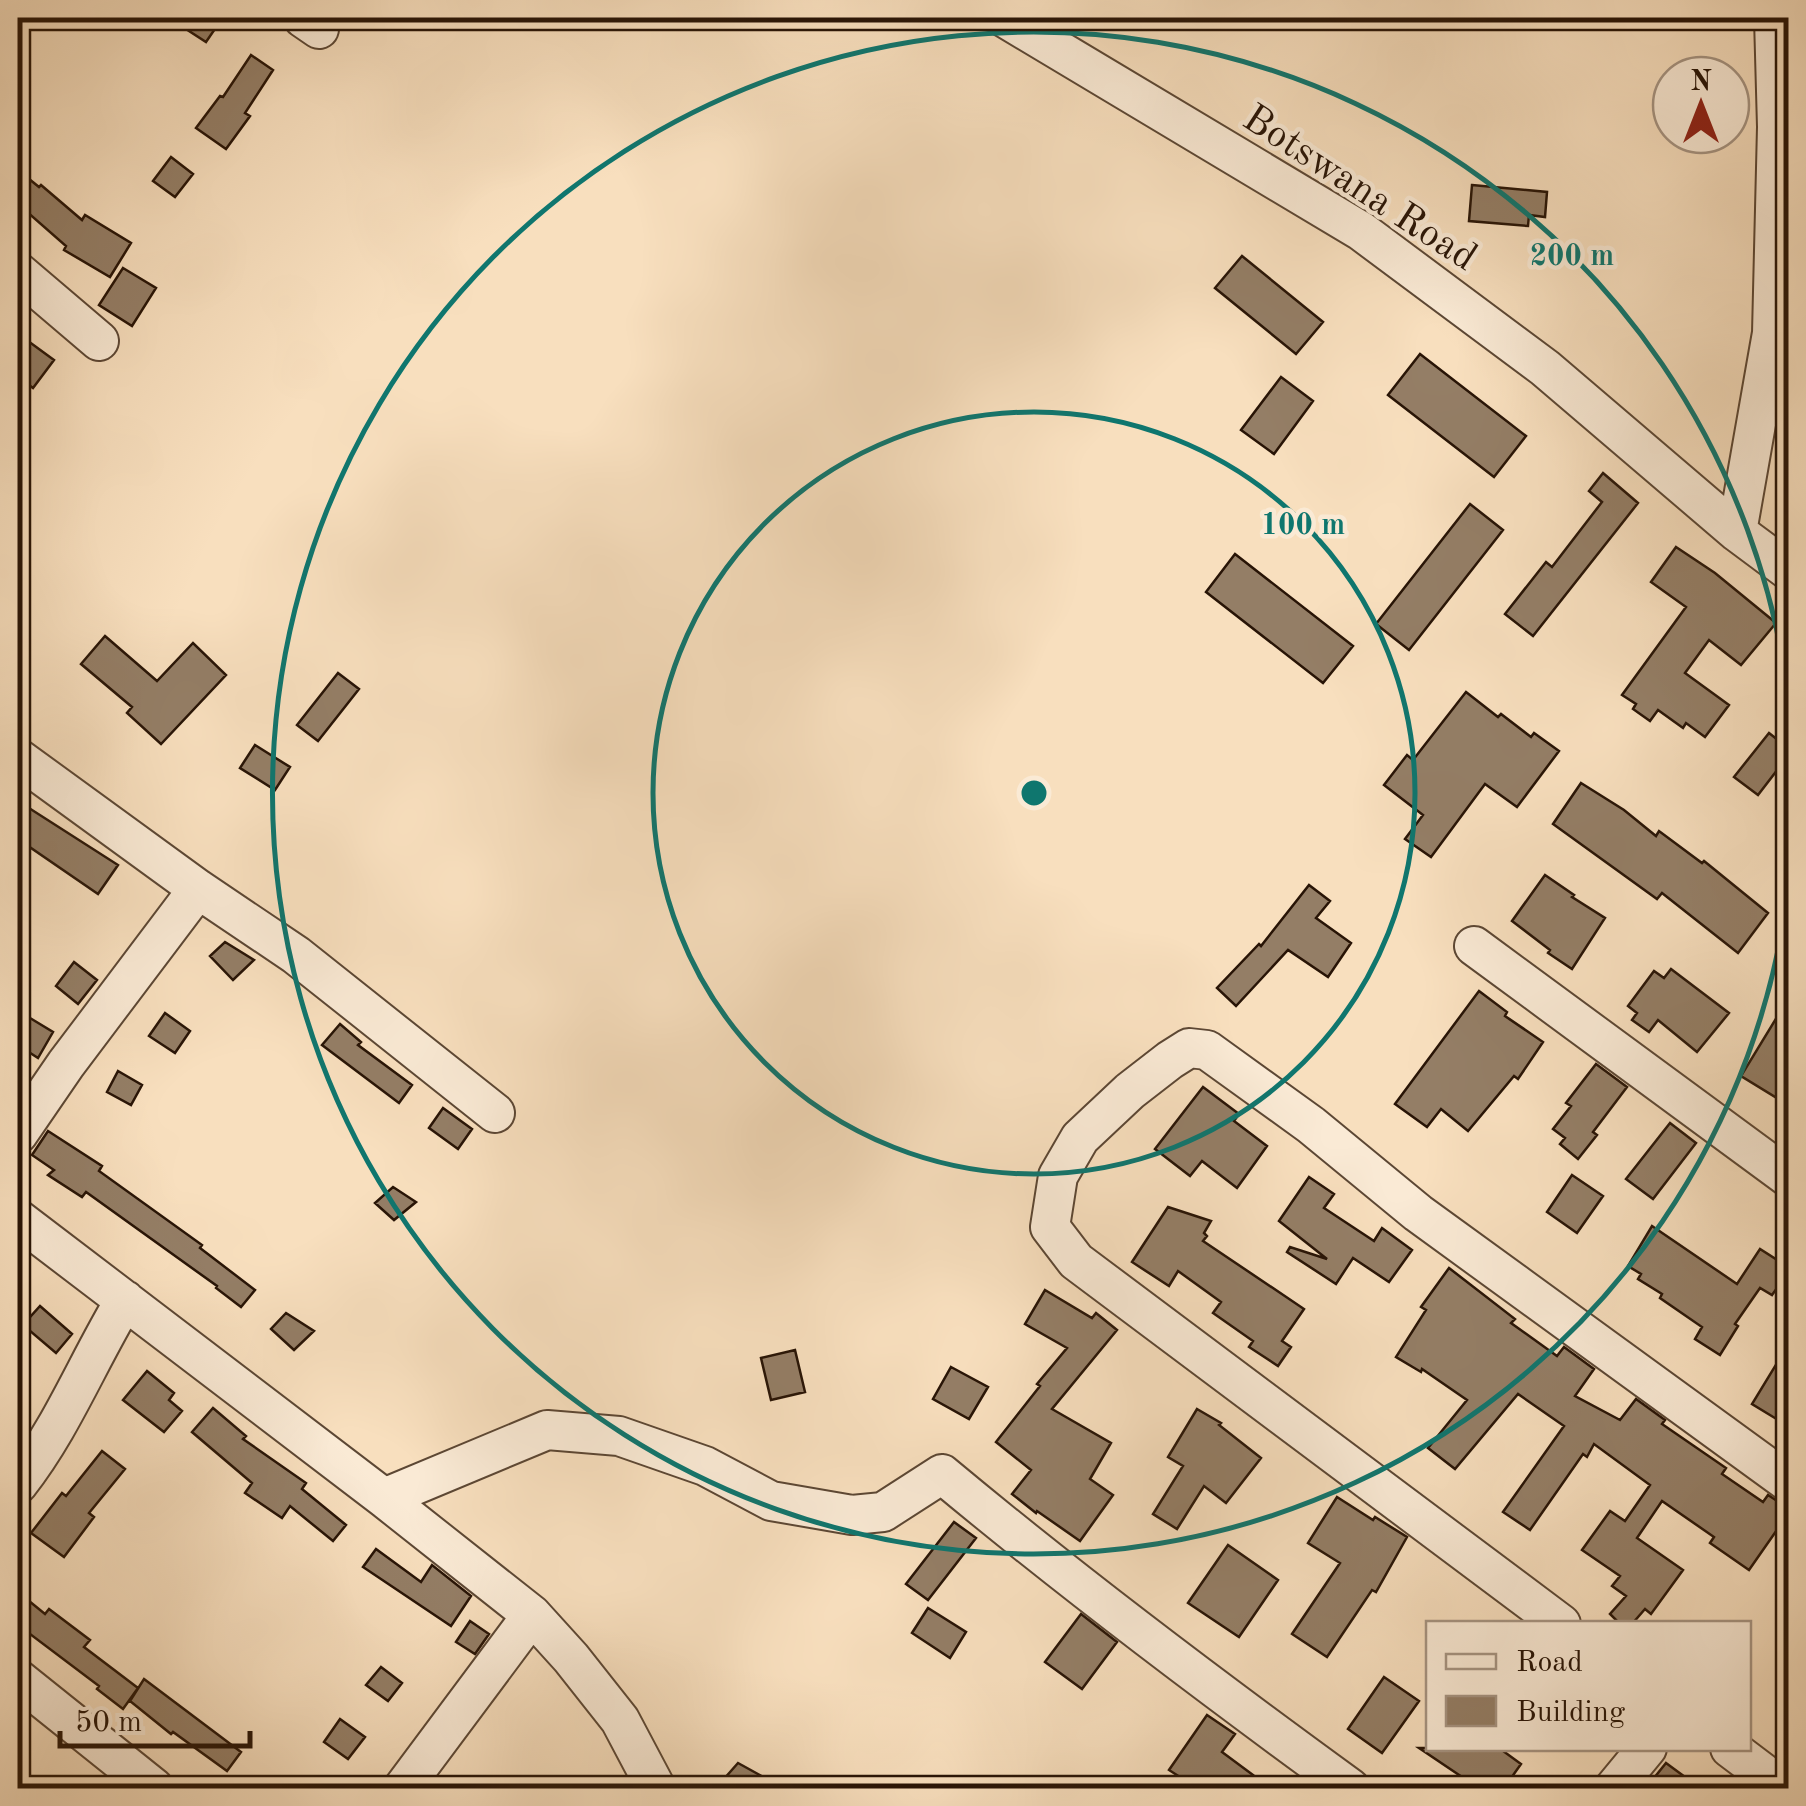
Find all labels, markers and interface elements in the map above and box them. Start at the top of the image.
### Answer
north arrow [1651,55,1751,155]
text: N [1690,69,1712,97]
street label: Botswana Road [1235,99,1483,280]
text: 200 m [1530,242,1614,272]
text: 100 m [1261,511,1345,541]
centre of rings [1016,775,1052,811]
legend [1426,1621,1751,1751]
text: Road [1516,1648,1583,1678]
scale bar [60,1686,250,1748]
text: Building [1516,1698,1625,1728]
text: 50 m [75,1708,142,1738]

